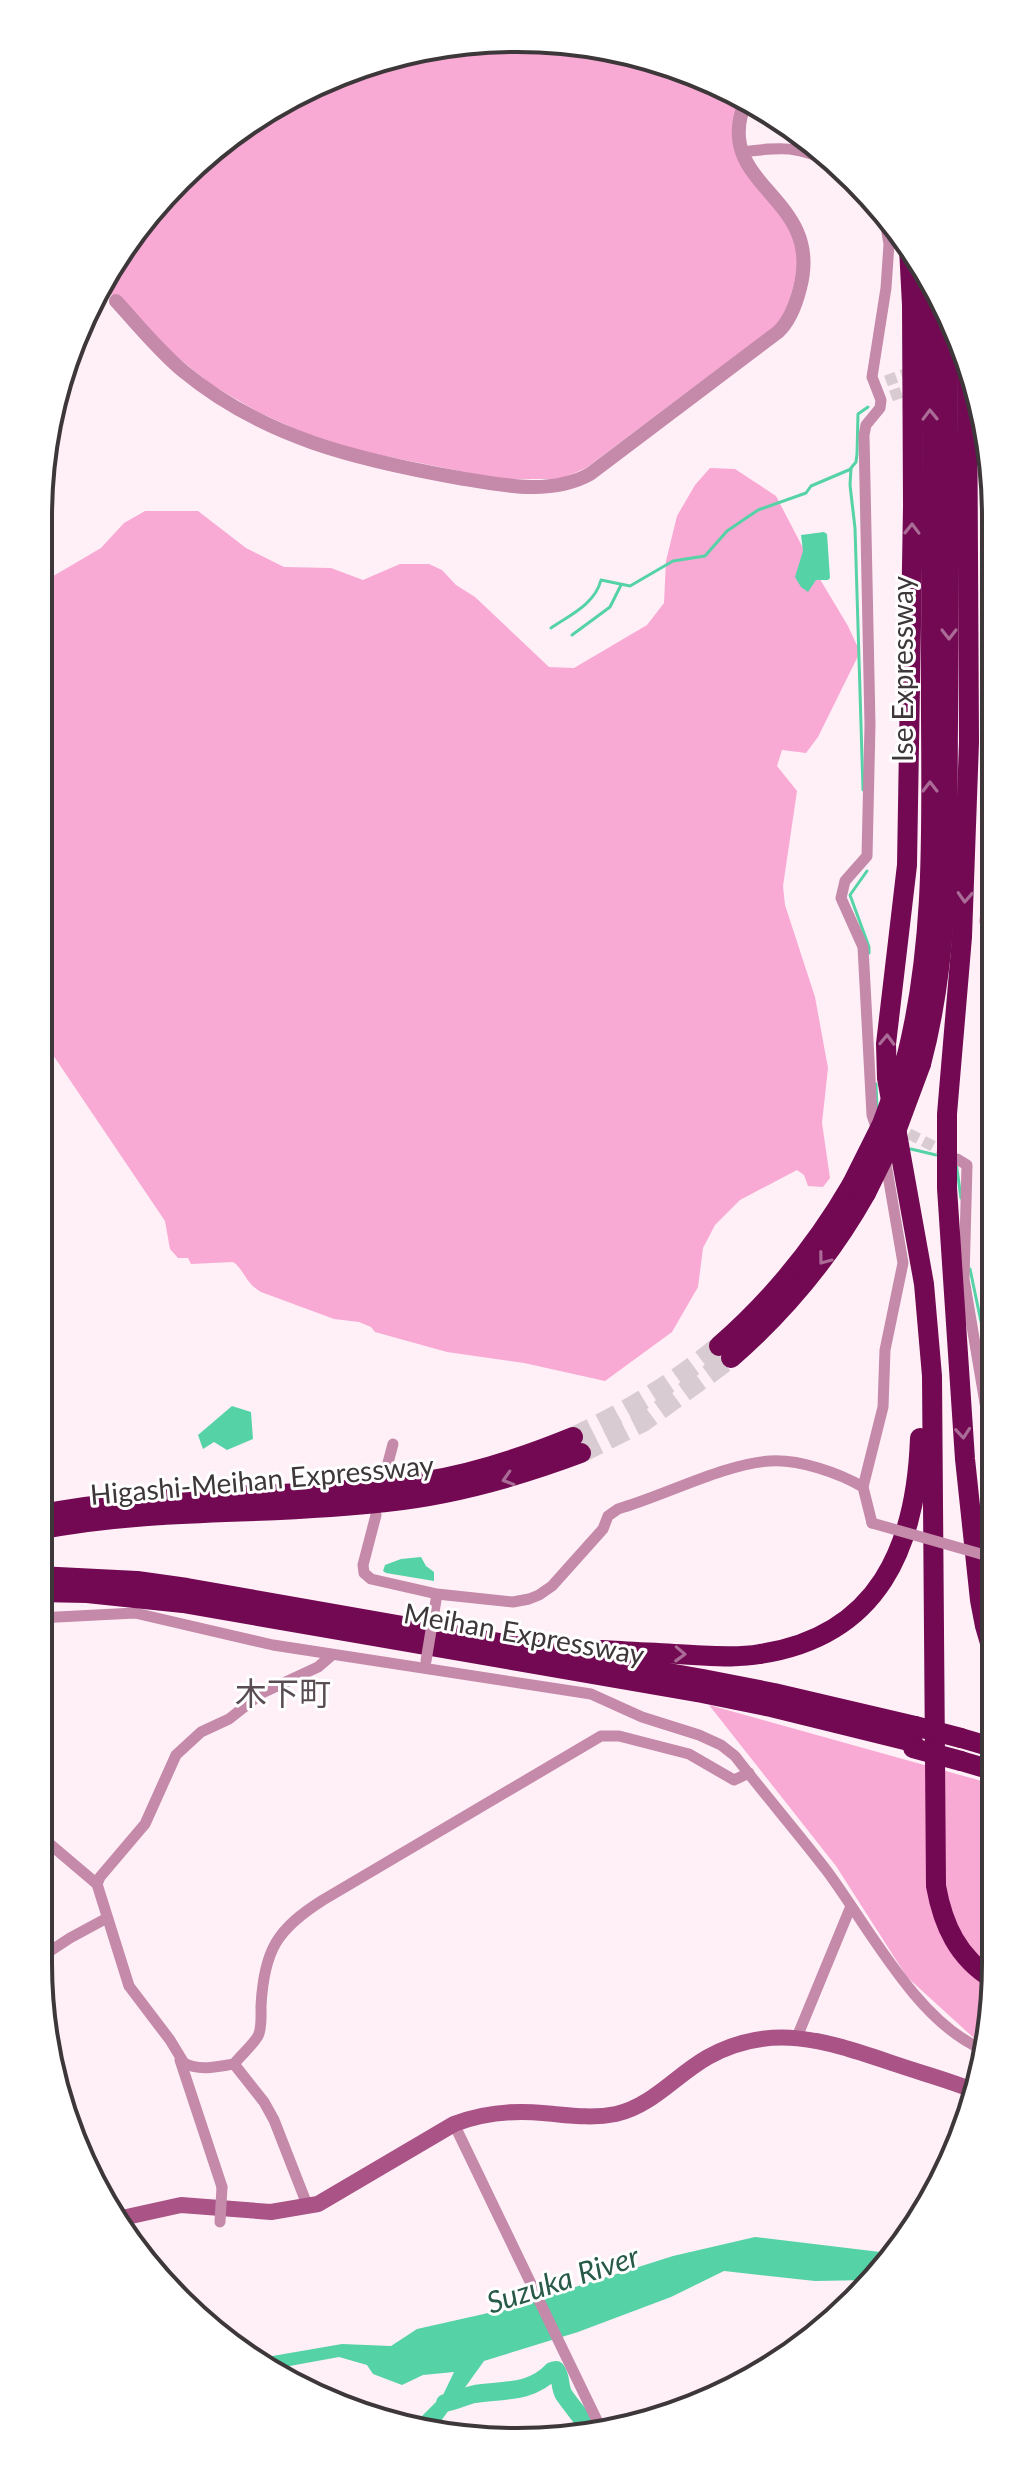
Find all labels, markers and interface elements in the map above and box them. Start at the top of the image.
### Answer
one-way arrow [922,408,939,421]
one-way arrow [903,522,921,535]
street label: Ise Expressway [885,576,919,762]
one-way arrow [940,628,957,641]
one-way arrow [921,780,939,793]
one-way arrow [956,891,973,904]
one-way arrow [878,1033,895,1046]
one-way arrow [820,1250,834,1265]
one-way arrow [954,1427,971,1440]
street label: Higashi-Meihan Expressway [89,1447,436,1511]
one-way arrow [501,1470,515,1486]
street label: Meihan Expressway [401,1595,648,1671]
one-way arrow [674,1646,687,1663]
district label: 木下町 [235,1673,331,1712]
water label: Suzuka River [482,2236,644,2320]

